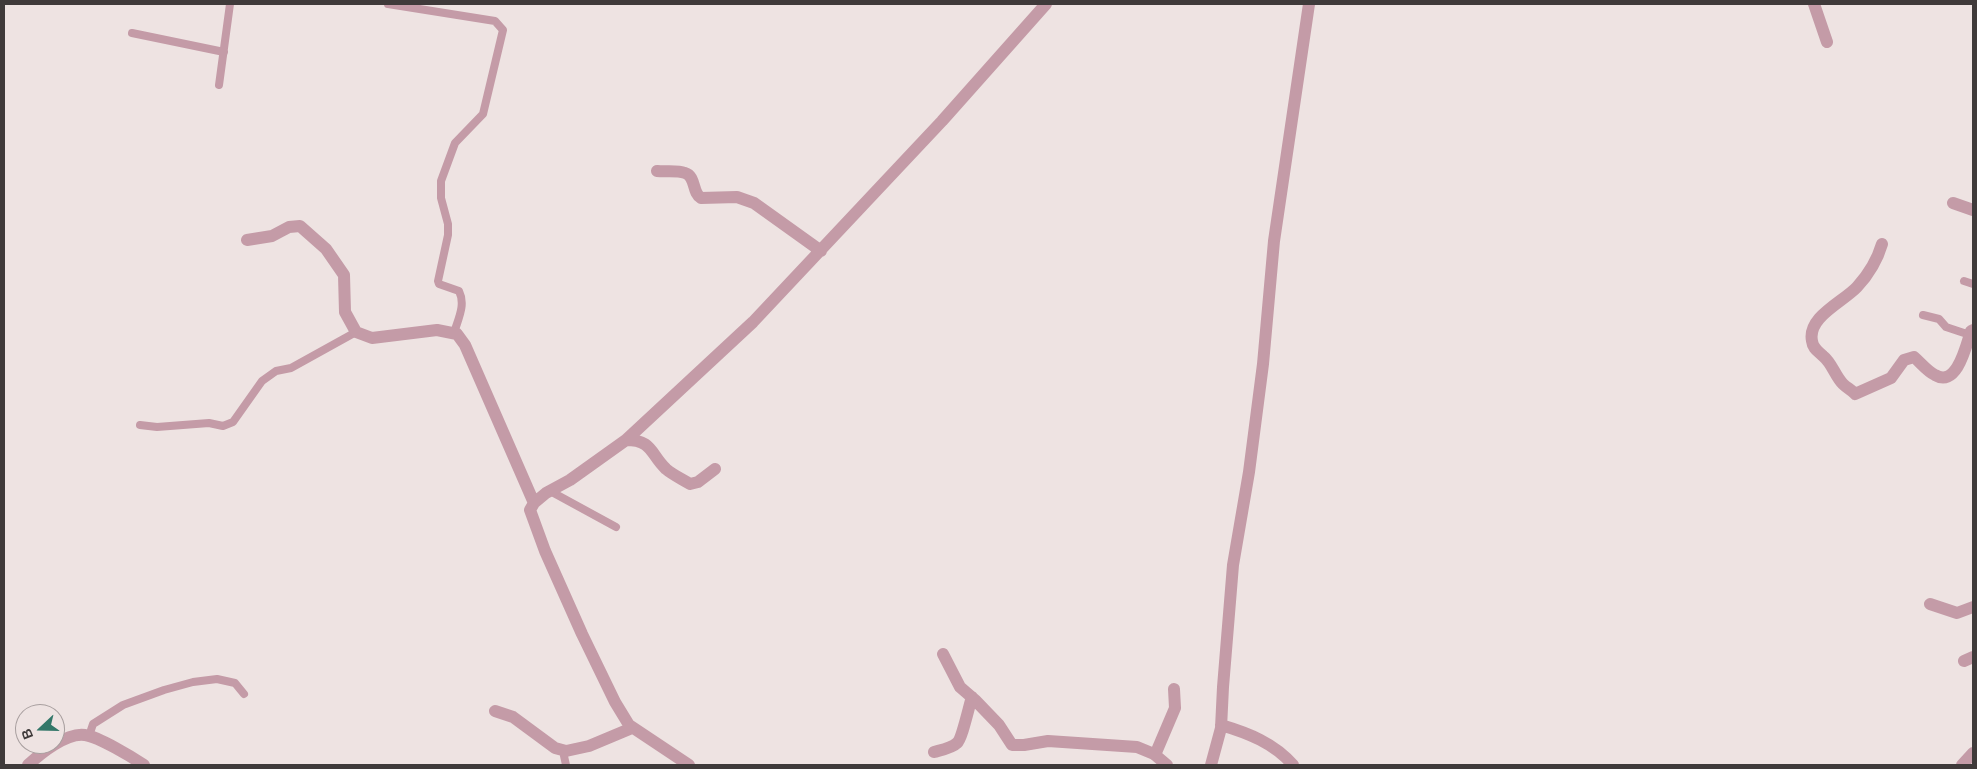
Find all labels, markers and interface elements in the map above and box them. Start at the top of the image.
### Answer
north arrow [15,704,65,754]
text: B [18,726,36,742]

